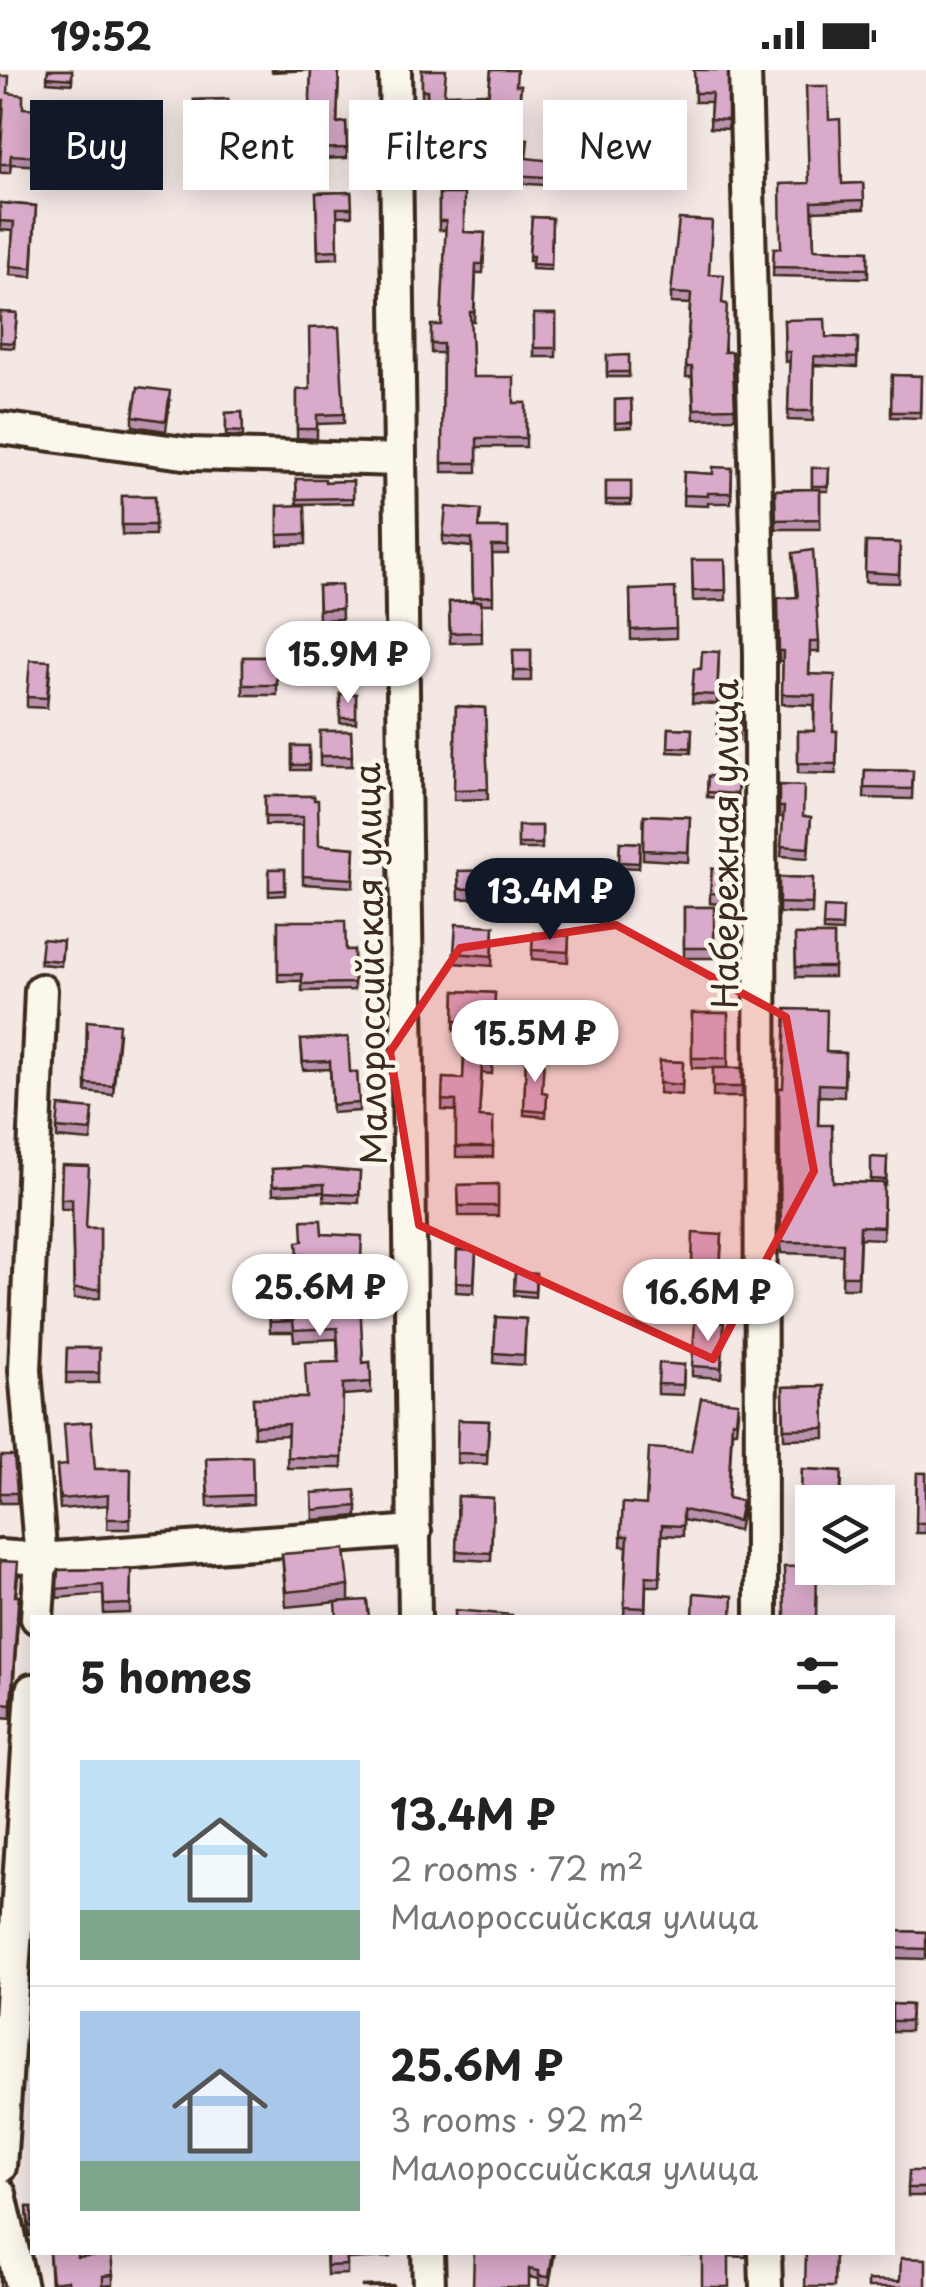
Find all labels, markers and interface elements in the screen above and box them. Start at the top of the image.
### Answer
text: 19:52 [50,7,152,64]
chip: Buy [30,100,163,190]
chip: Rent [183,100,329,190]
chip: Filters [349,100,523,190]
chip: New [543,100,687,190]
pin: 15.9M ₽ [256,621,440,706]
text: 15.9M ₽ [288,629,408,677]
street label: Набережная улица [697,679,750,1009]
street label: Малороссийская улица [339,762,399,1166]
pin: 13.4M ₽ [458,858,642,943]
text: 13.4M ₽ [487,866,613,914]
pin: 15.5M ₽ [443,1000,627,1085]
text: 15.5M ₽ [474,1008,596,1056]
pin: 25.6M ₽ [228,1254,412,1339]
pin: 16.6M ₽ [616,1259,800,1344]
text: 25.6M ₽ [254,1262,386,1310]
text: 16.6M ₽ [645,1267,771,1315]
map controls [795,1485,895,1585]
button: layers [795,1485,895,1585]
text: 5 homes [80,1644,252,1707]
icon: filters [790,1648,845,1703]
text: 13.4M ₽ [390,1781,555,1844]
icon: home [160,1800,280,1920]
text: 2 rooms · 72 m² [390,1844,644,1892]
text: Малороссийская улица [390,1892,758,1940]
text: 25.6M ₽ [390,2032,563,2095]
icon: home [160,2051,280,2171]
text: 3 rooms · 92 m² [390,2095,644,2143]
text: Малороссийская улица [390,2143,758,2191]

